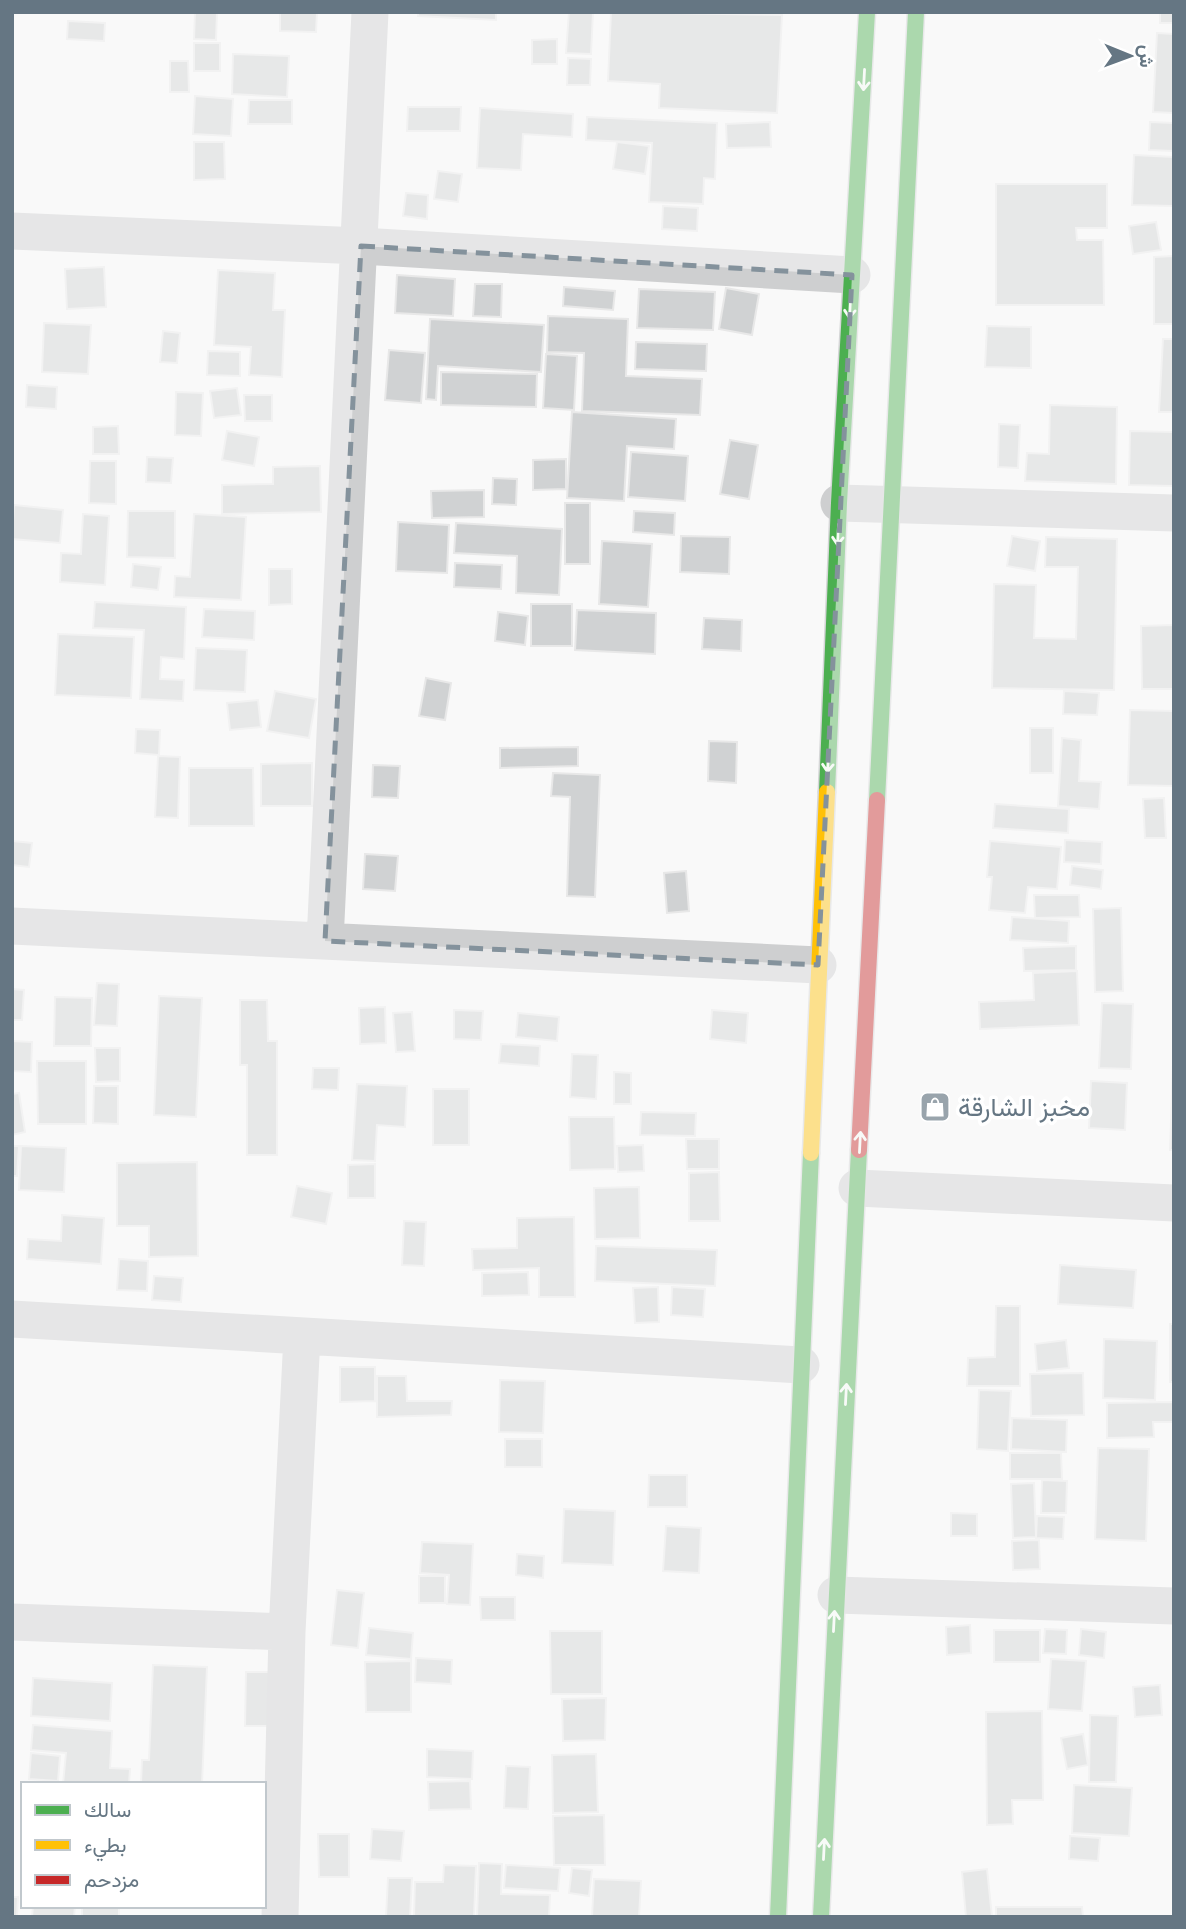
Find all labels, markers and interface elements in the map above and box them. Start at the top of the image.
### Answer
north arrow [1095,21,1165,91]
text: ش [1134,45,1159,68]
one-way arrow [857,69,870,92]
one-way arrow [843,296,856,318]
one-way arrow [831,523,844,546]
one-way arrow [821,750,834,773]
shop icon: مخبز الشارقة [918,1090,952,1124]
place label: مخبز الشارقة [958,1090,1090,1124]
one-way arrow [853,1131,866,1154]
one-way arrow [840,1383,853,1406]
one-way arrow [828,1610,841,1633]
legend [21,1782,266,1908]
text: سالك [84,1796,131,1823]
text: بطيء [84,1831,127,1862]
one-way arrow [817,1837,830,1860]
text: مزدحم [84,1866,139,1894]

